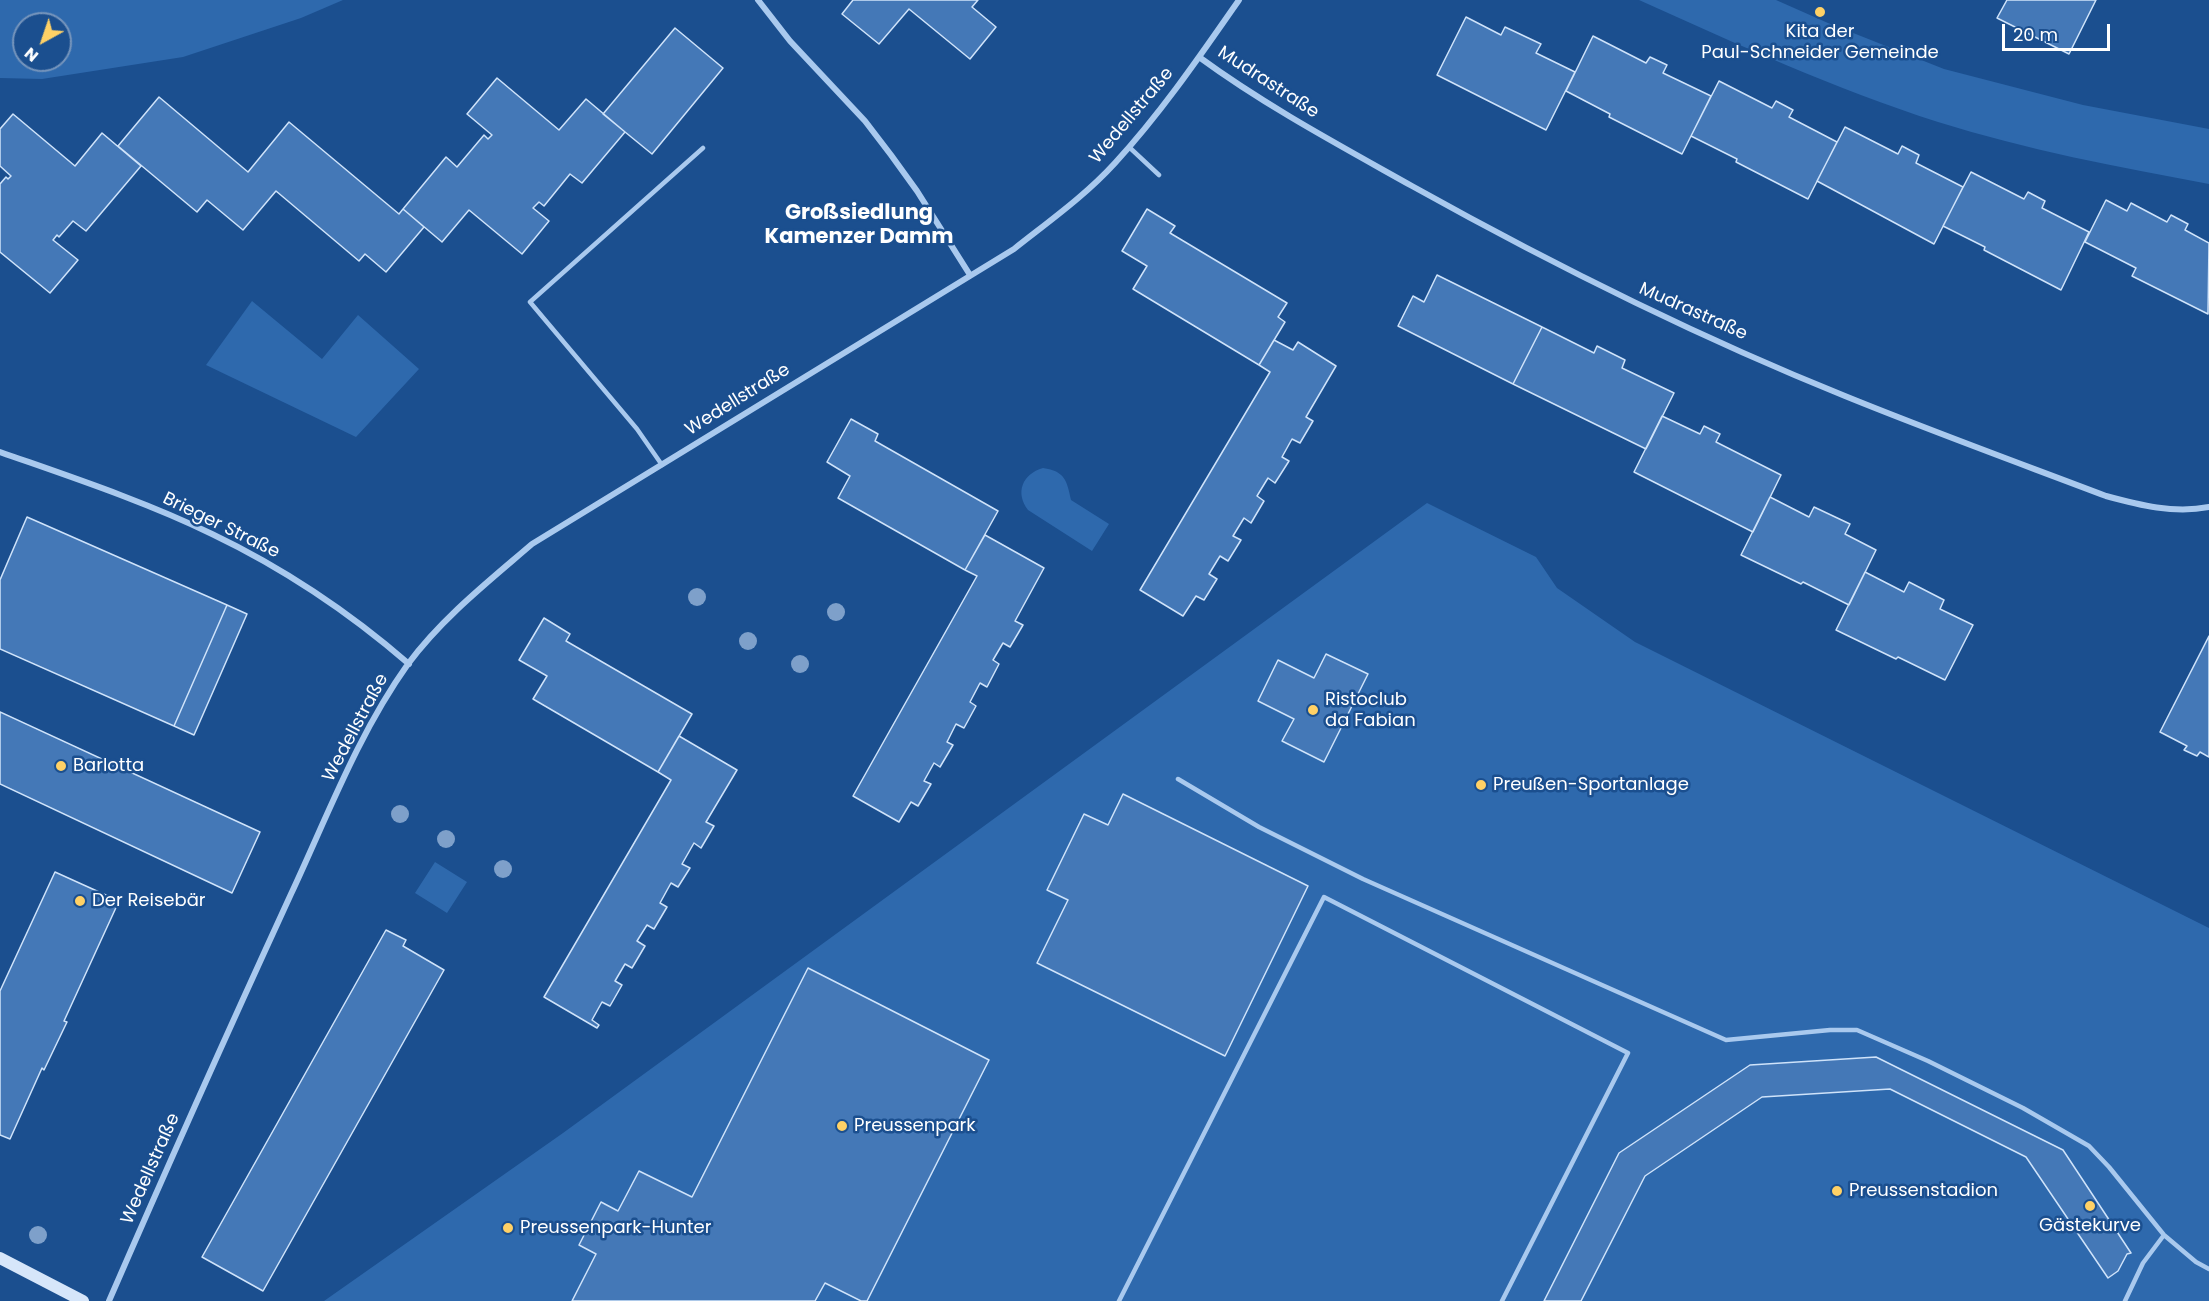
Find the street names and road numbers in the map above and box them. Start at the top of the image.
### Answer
street label: Mudrastraße [1213,42,1323,124]
street label: Wedellstraße [1085,63,1179,169]
street label: Mudrastraße [1635,278,1751,346]
street label: Wedellstraße [682,359,794,441]
street label: Brieger Straße [159,488,283,564]
street label: Wedellstraße [318,670,394,786]
street label: Wedellstraße [117,1110,185,1228]

